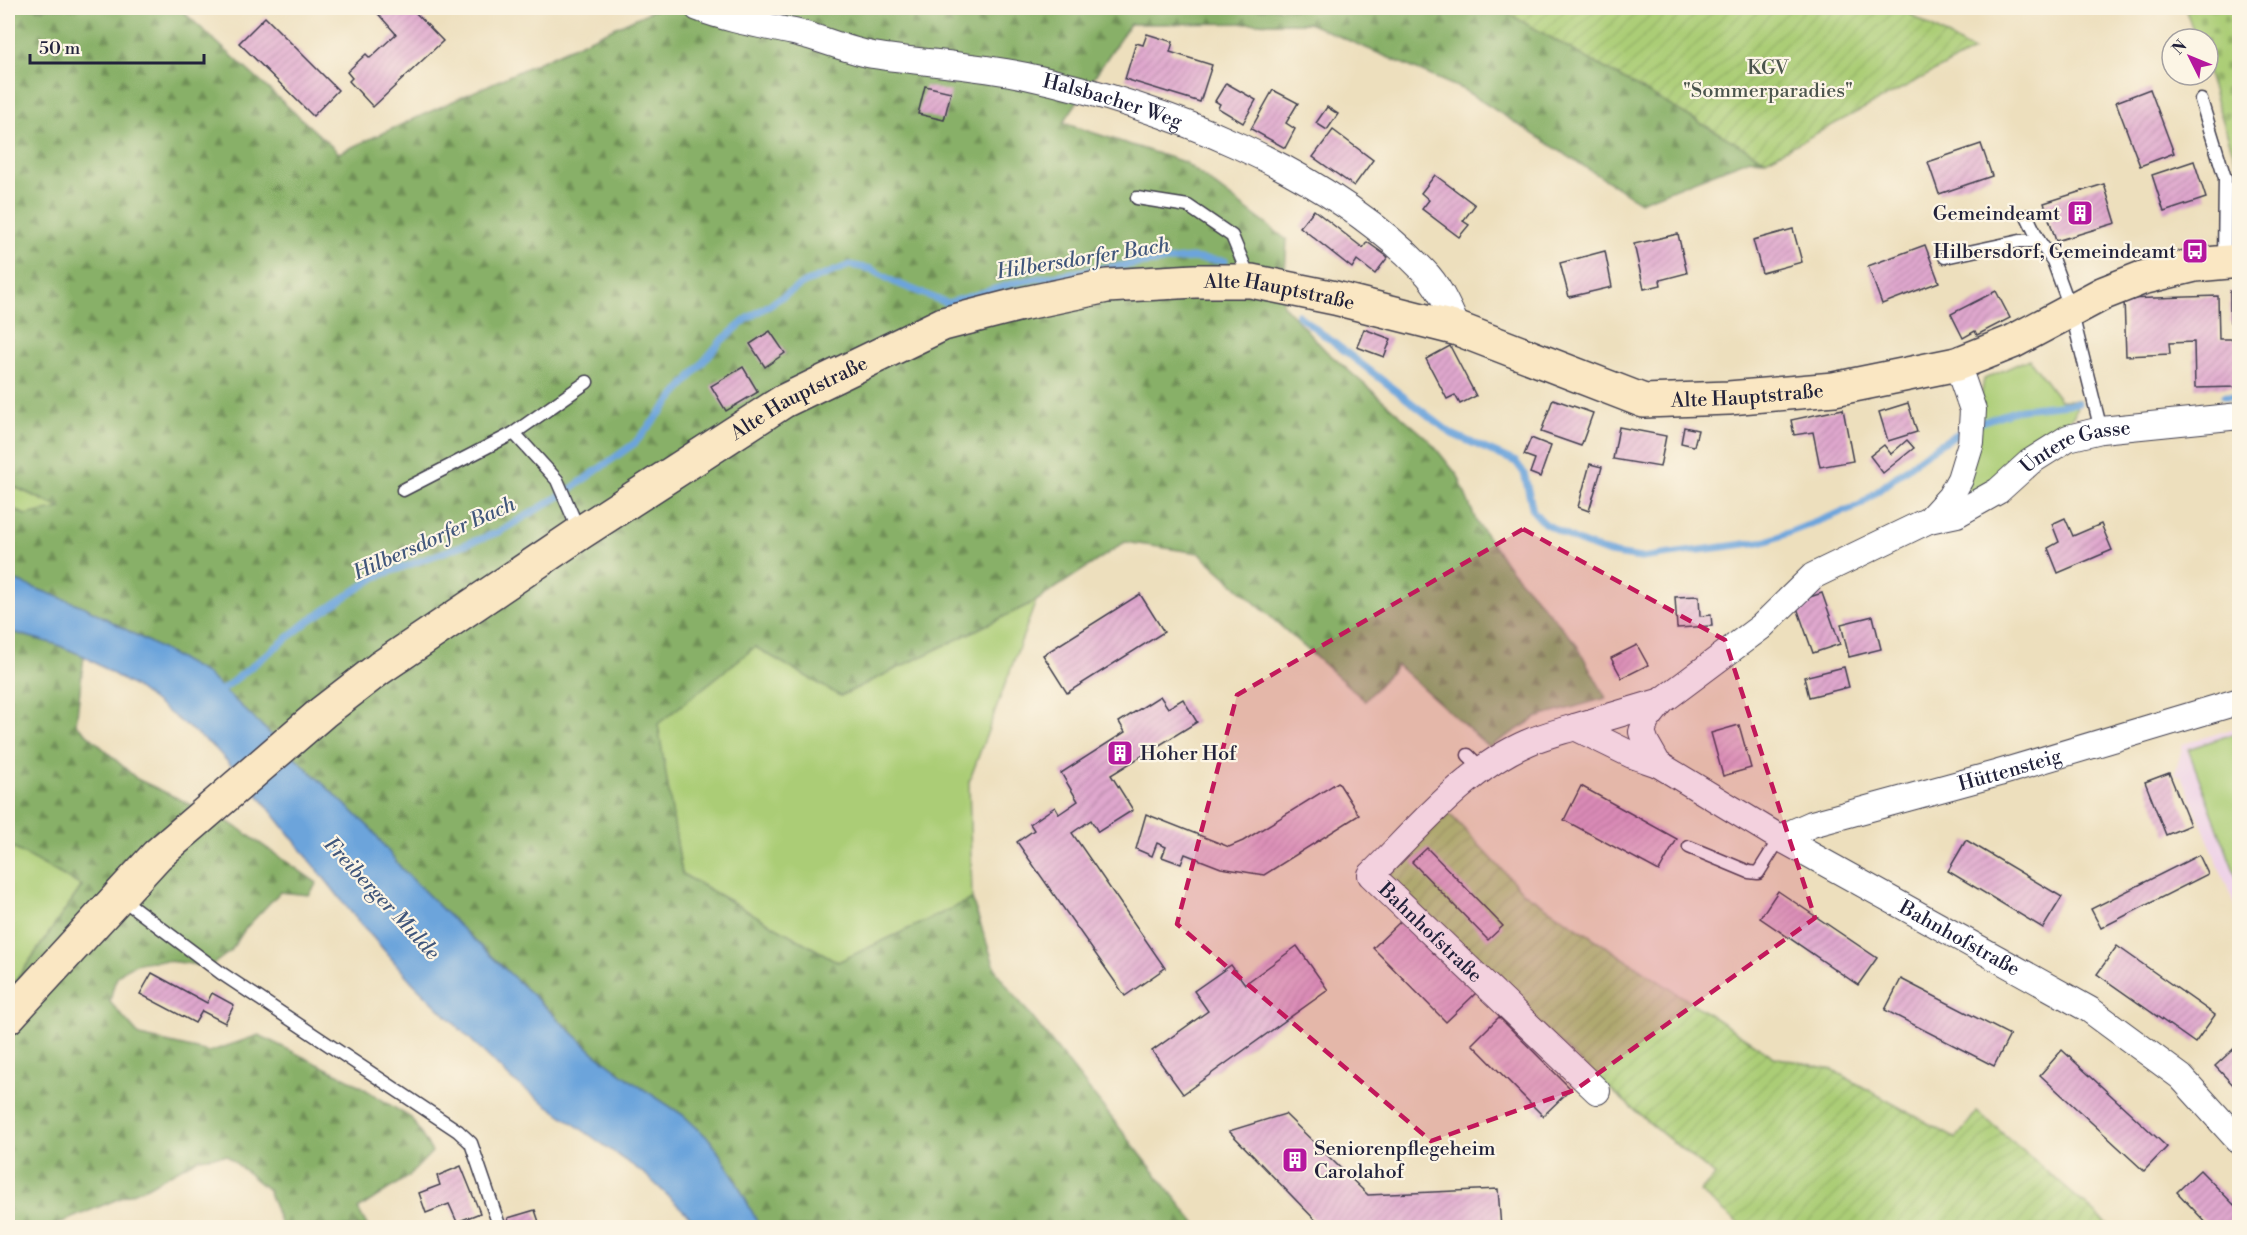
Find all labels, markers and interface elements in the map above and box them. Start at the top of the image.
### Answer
scale bar [30,27,204,65]
north arrow [2160,27,2220,87]
text: N [2168,36,2192,59]
text: 50 m [39,37,81,60]
park label: KGV "Sommerparadies" [1683,56,1853,104]
street label: Halsbacher Weg [1040,69,1186,135]
building icon: Gemeindeamt [2065,198,2095,228]
place label: Gemeindeamt [1933,202,2060,227]
water label: Hilbersdorfer Bach [994,232,1172,286]
bus stop icon: Hilbersdorf, Gemeindeamt [2180,236,2210,266]
place label: Hilbersdorf, Gemeindeamt [1933,240,2176,265]
street label: Alte Hauptstraße [1203,269,1357,317]
street label: Alte Hauptstraße [725,351,872,447]
street label: Alte Hauptstraße [1669,379,1825,414]
street label: Untere Gasse [2015,416,2132,479]
water label: Hilbersdorfer Bach [348,491,520,587]
building icon: Hoher Hof [1105,738,1135,768]
place label: Hoher Hof [1140,742,1237,767]
street label: Hüttensteig [1956,744,2065,798]
water label: Freiberger Mulde [318,832,445,966]
street label: Bahnhofstraße [1372,877,1487,989]
street label: Bahnhofstraße [1893,895,2024,983]
place label: Seniorenpflegeheim Carolahof [1314,1137,1496,1185]
building icon: Seniorenpflegeheim Carolahof [1280,1145,1310,1175]

